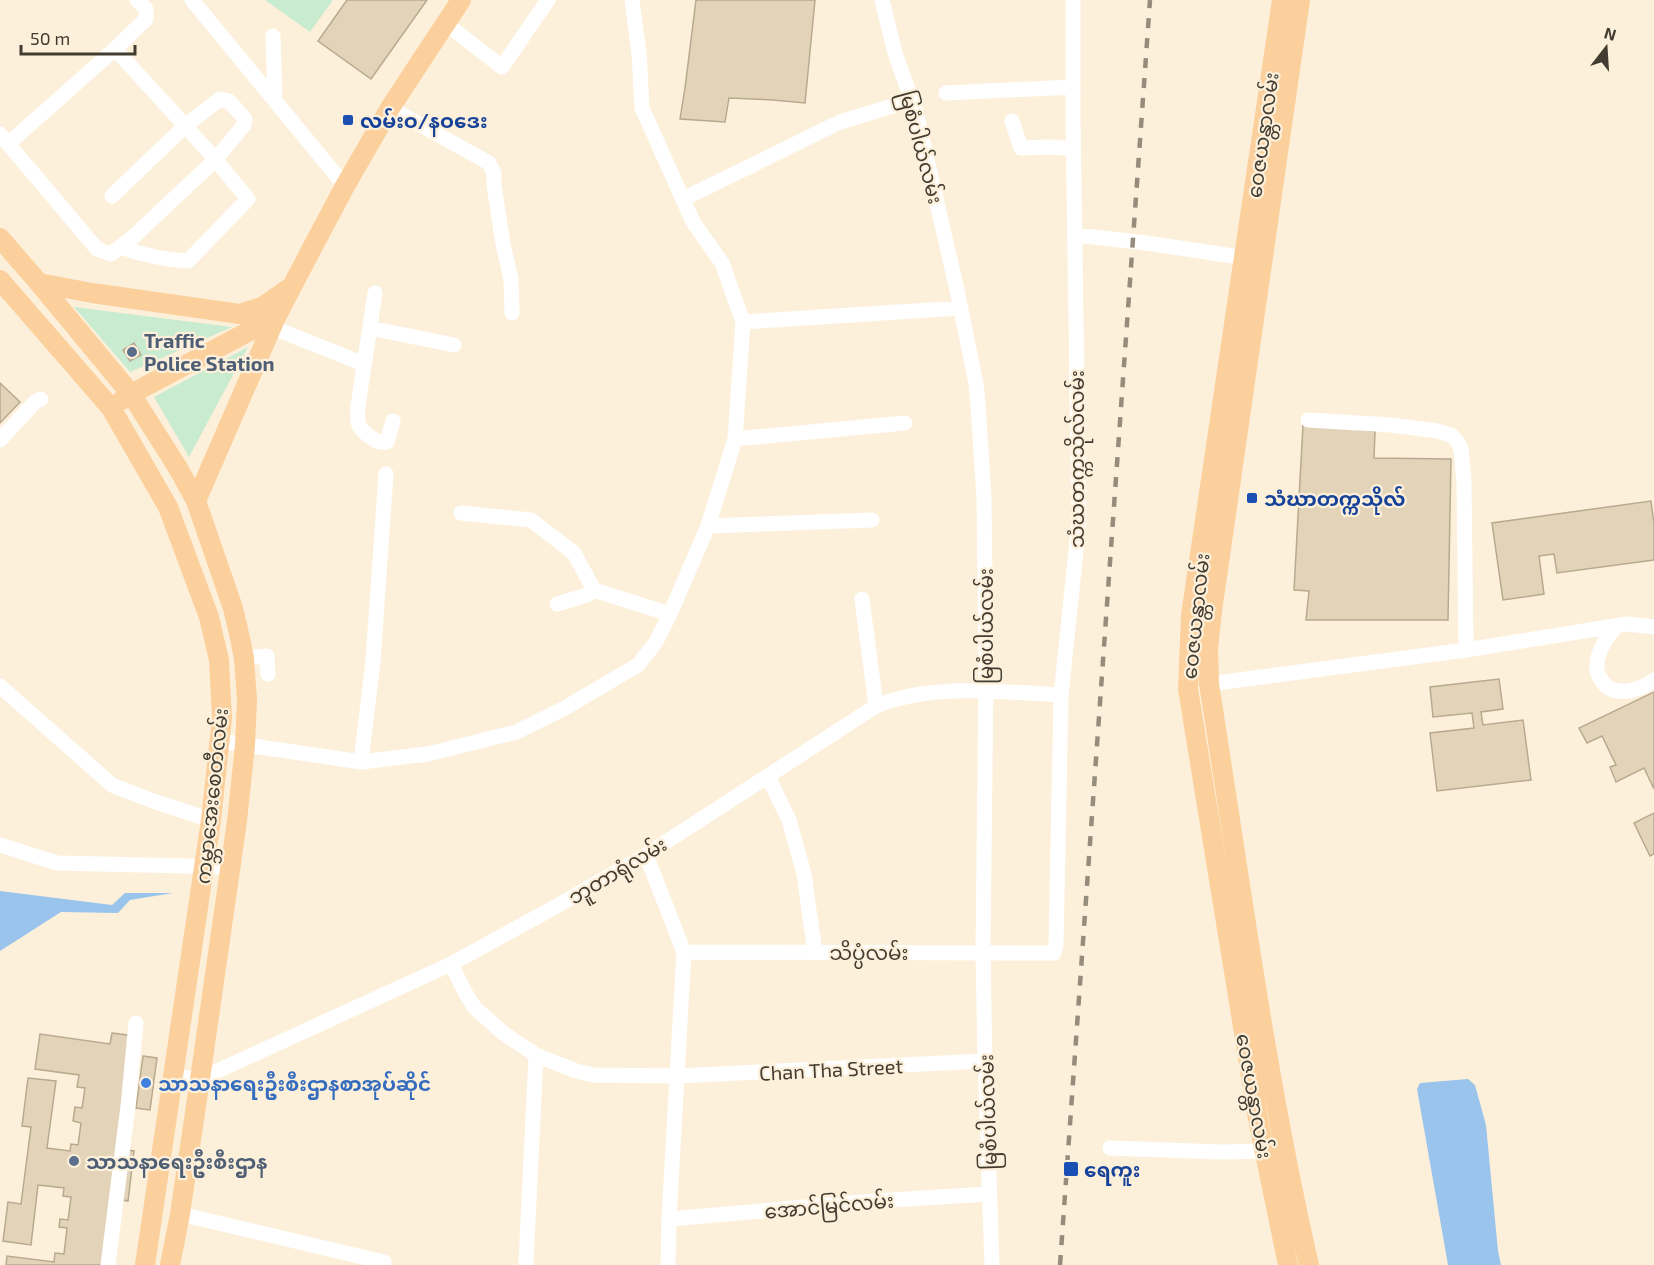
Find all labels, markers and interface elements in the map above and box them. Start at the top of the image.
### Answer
scale bar [21,18,135,56]
north arrow [1576,18,1636,78]
text: N [1602,22,1619,44]
text: 50 m [30,27,70,49]
street label: ဝေဇယန္တာလမ်း [1240,70,1288,200]
street label: မြစံပါယ်လမ်း [891,88,950,207]
place label: လမ်းဝ/နဝဒေး [360,108,488,137]
marker: လမ်းဝ/နဝဒေး [341,113,355,127]
place label: Traffic Police Station [144,328,275,375]
marker: Traffic Police Station [125,345,139,359]
street label: သံဃတက္ကသိုလ်လမ်း [1063,370,1094,548]
place label: သံဃာတက္ကသိုလ် [1264,486,1406,515]
marker: သံဃာတက္ကသိုလ် [1245,491,1259,505]
street label: ဝေဇယန္တာလမ်း [1175,552,1219,681]
street label: မြစံပါယ်လမ်း [972,568,1002,684]
street label: ကမ္ဘာအေးစေတီလမ်း [189,707,237,886]
street label: ဘူတာရုံလမ်း [563,830,674,914]
street label: သိပ္ပံလမ်း [829,939,909,969]
street label: ဝေဇယန္တာလမ်း [1227,1031,1279,1161]
street label: Chan Tha Street [759,1053,904,1085]
street label: မြစံပါယ်လမ်း [972,1053,1006,1170]
place label: သာသနာရေးဦးစီးဌာနစာအုပ်ဆိုင် [158,1071,431,1100]
marker: သာသနာရေးဦးစီးဌာနစာအုပ်ဆိုင် [139,1076,153,1090]
place label: သာသနာရေးဦးစီးဌာန [86,1149,267,1178]
marker: သာသနာရေးဦးစီးဌာန [67,1154,81,1168]
place label: ရေကူး [1084,1157,1140,1186]
marker: ရေကူး [1062,1160,1080,1178]
street label: အောင်မြင်လမ်း [763,1186,895,1228]

